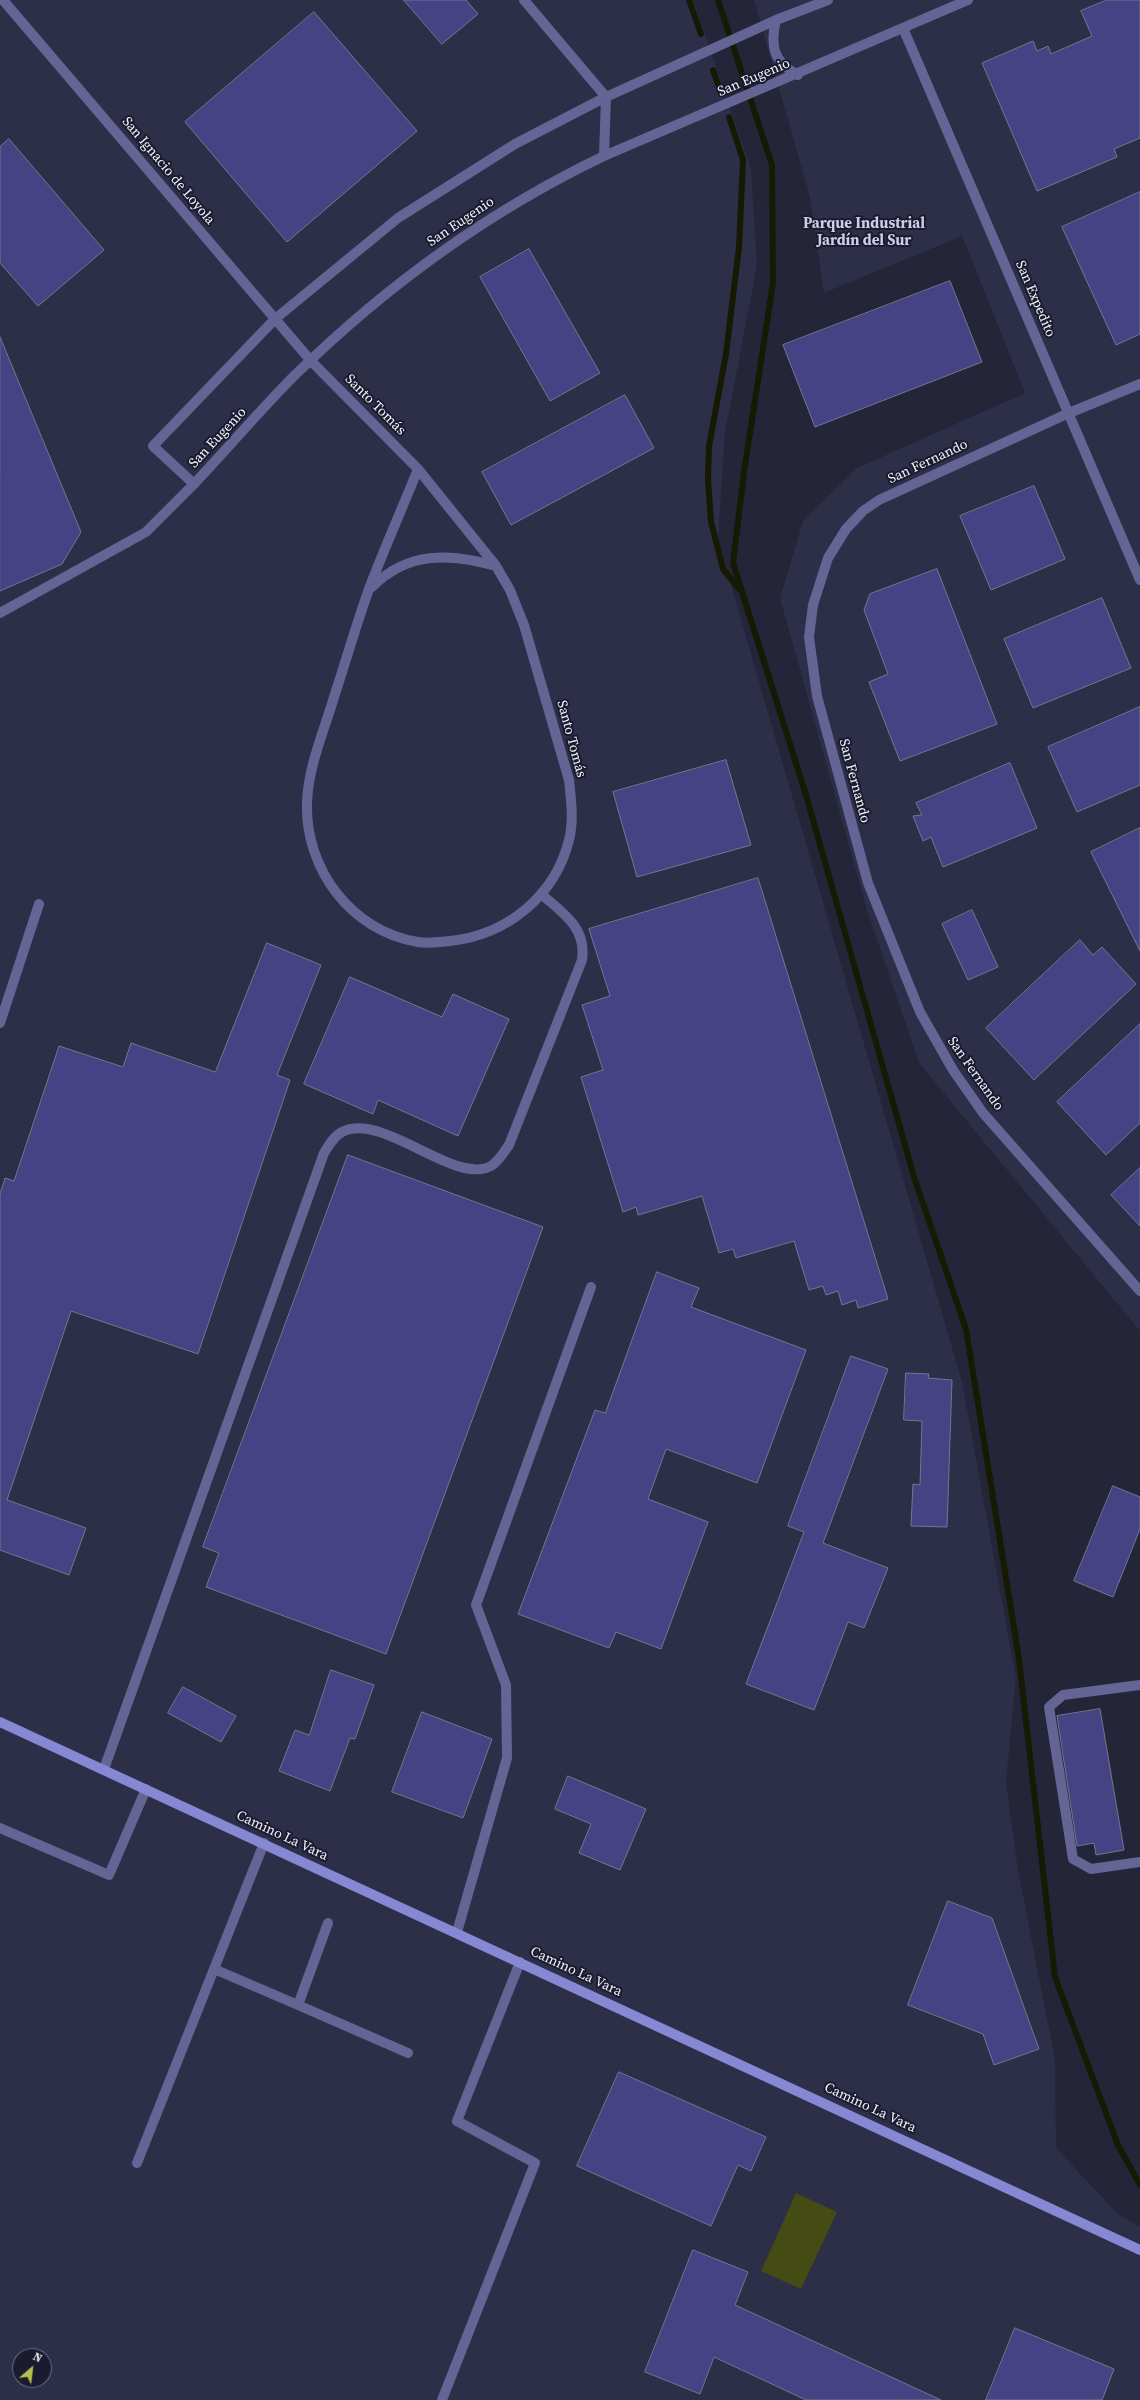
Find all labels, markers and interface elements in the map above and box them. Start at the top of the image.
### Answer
street label: San Eugenio [715,55,793,101]
street label: San Ignacio de Loyola [118,114,218,228]
street label: San Eugenio [424,194,498,250]
district label: Parque Industrial Jardín del Sur [803,215,925,250]
street label: San Expedito [1011,258,1059,340]
street label: Santo Tomás [341,371,409,439]
street label: San Eugenio [186,404,250,472]
street label: San Fernando [885,436,971,488]
street label: Santo Tomás [553,699,589,779]
street label: San Fernando [835,737,873,825]
street label: San Fernando [943,1034,1007,1114]
street label: Camino La Vara [234,1807,330,1865]
street label: Camino La Vara [528,1943,624,2001]
street label: Camino La Vara [822,2079,918,2137]
north arrow [12,2348,52,2388]
text: N [30,2349,44,2366]

